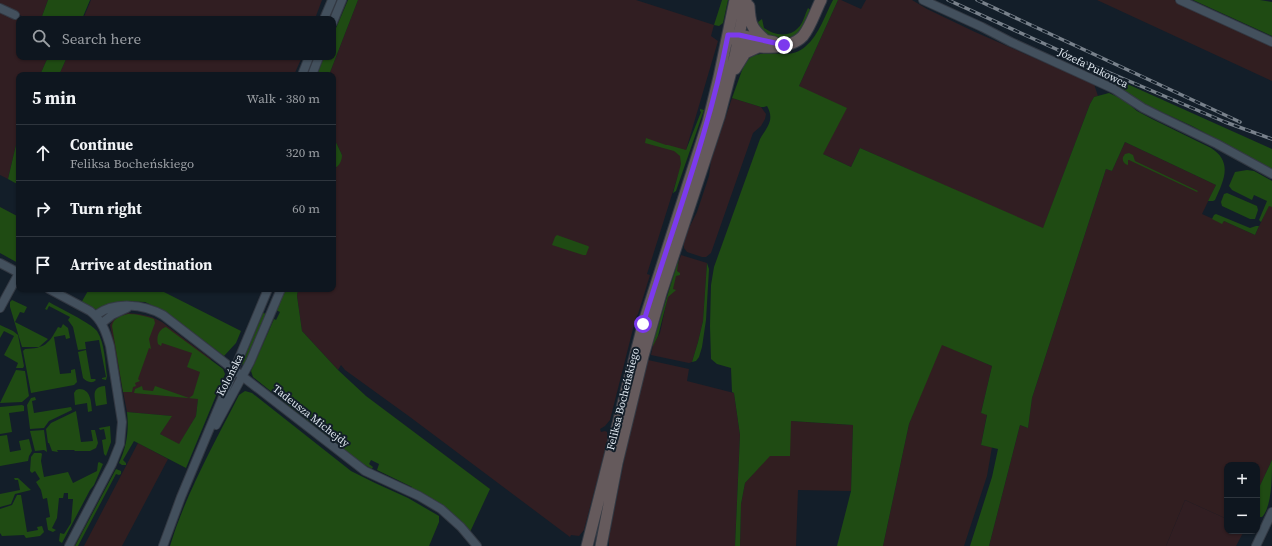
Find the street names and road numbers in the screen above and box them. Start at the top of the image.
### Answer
street label: Józefa Pukowca [1054,44,1131,92]
street label: Feliksa Bocheńskiego [603,346,643,452]
street label: Kolońska [213,351,247,399]
street label: Tadeusza Michejdy [270,381,353,451]

